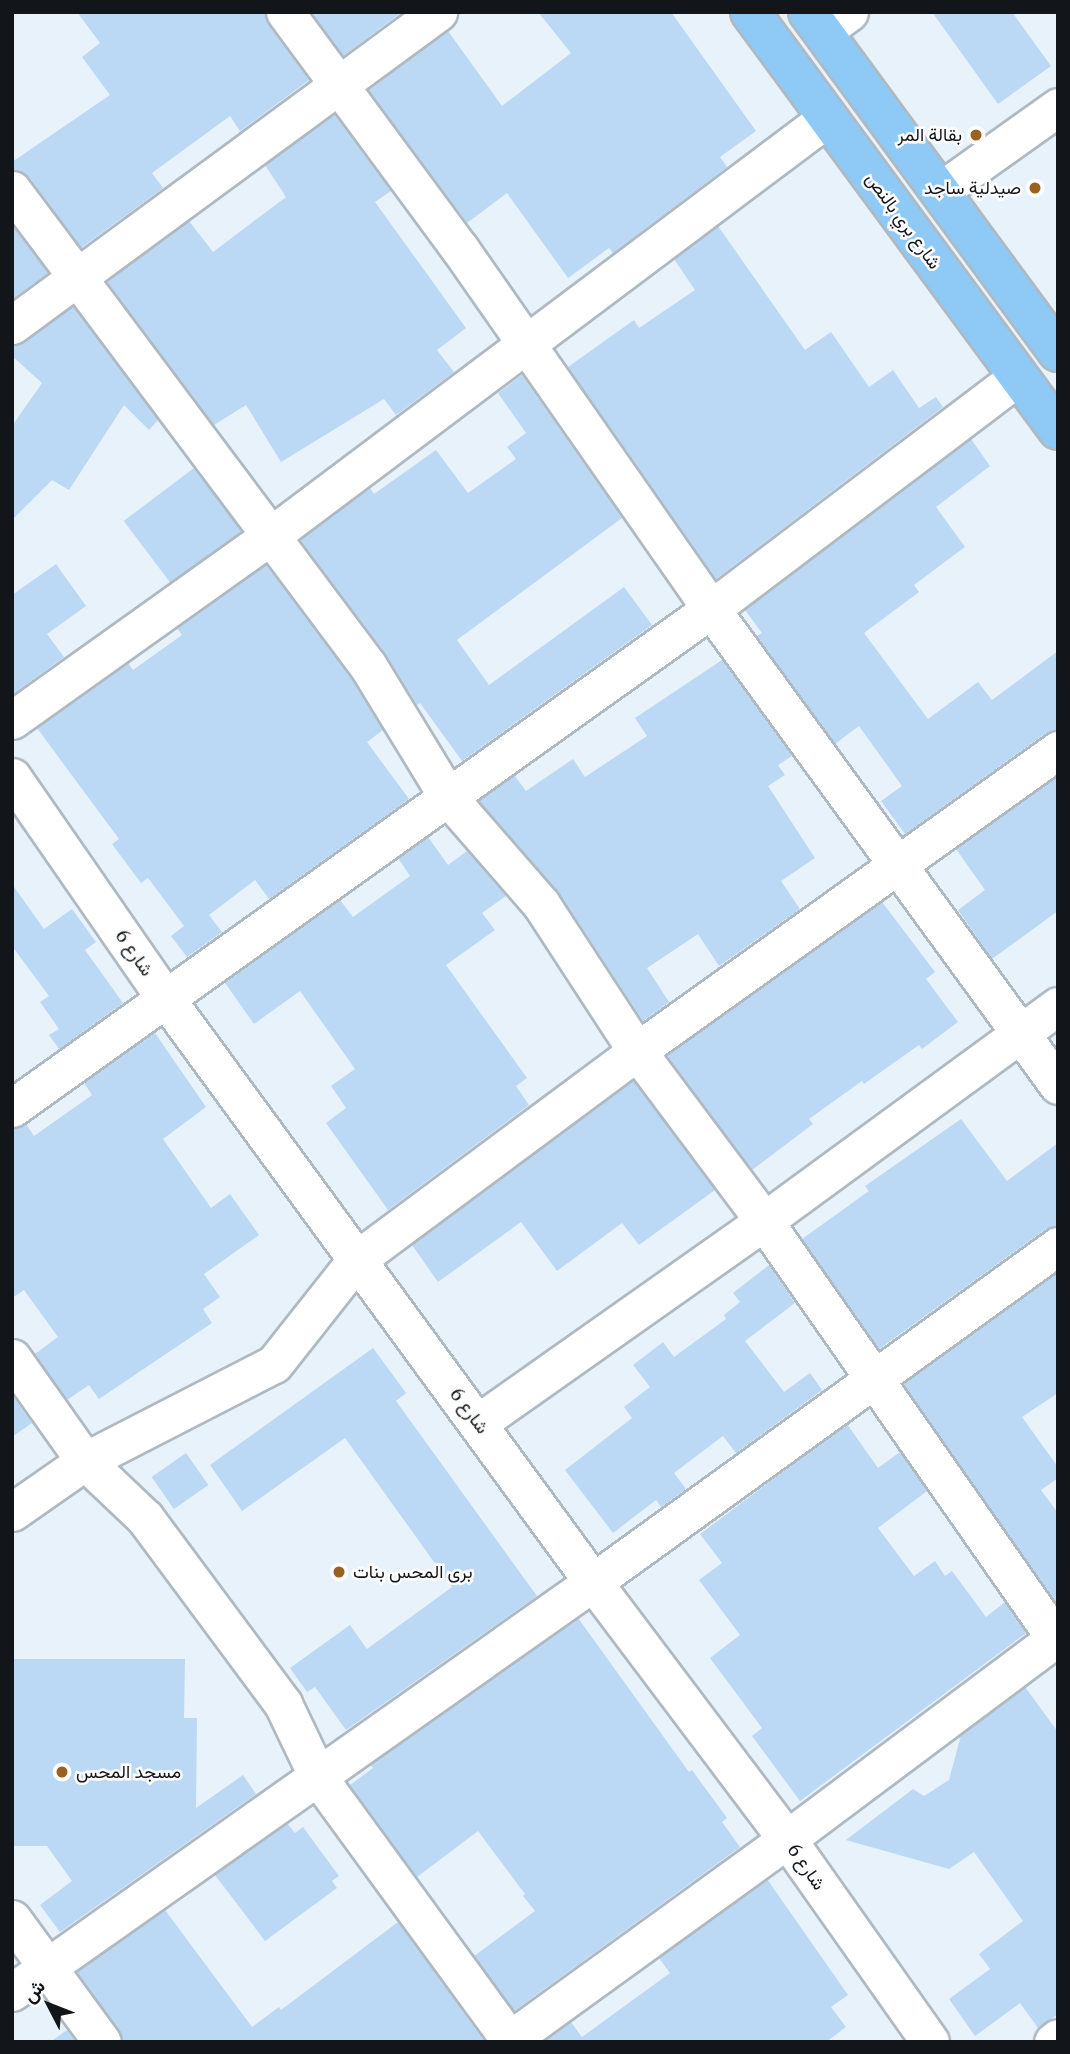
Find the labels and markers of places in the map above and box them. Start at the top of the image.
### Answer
place label: بقالة المر [898,124,962,146]
marker: بقالة المر [968,127,984,143]
place label: صيدلية ساجد [924,177,1021,199]
marker: صيدلية ساجد [1027,180,1043,196]
place label: برى المحس بنات [353,1561,473,1583]
marker: برى المحس بنات [331,1564,347,1580]
place label: مسجد المحس [76,1761,181,1783]
marker: مسجد المحس [54,1764,70,1780]

